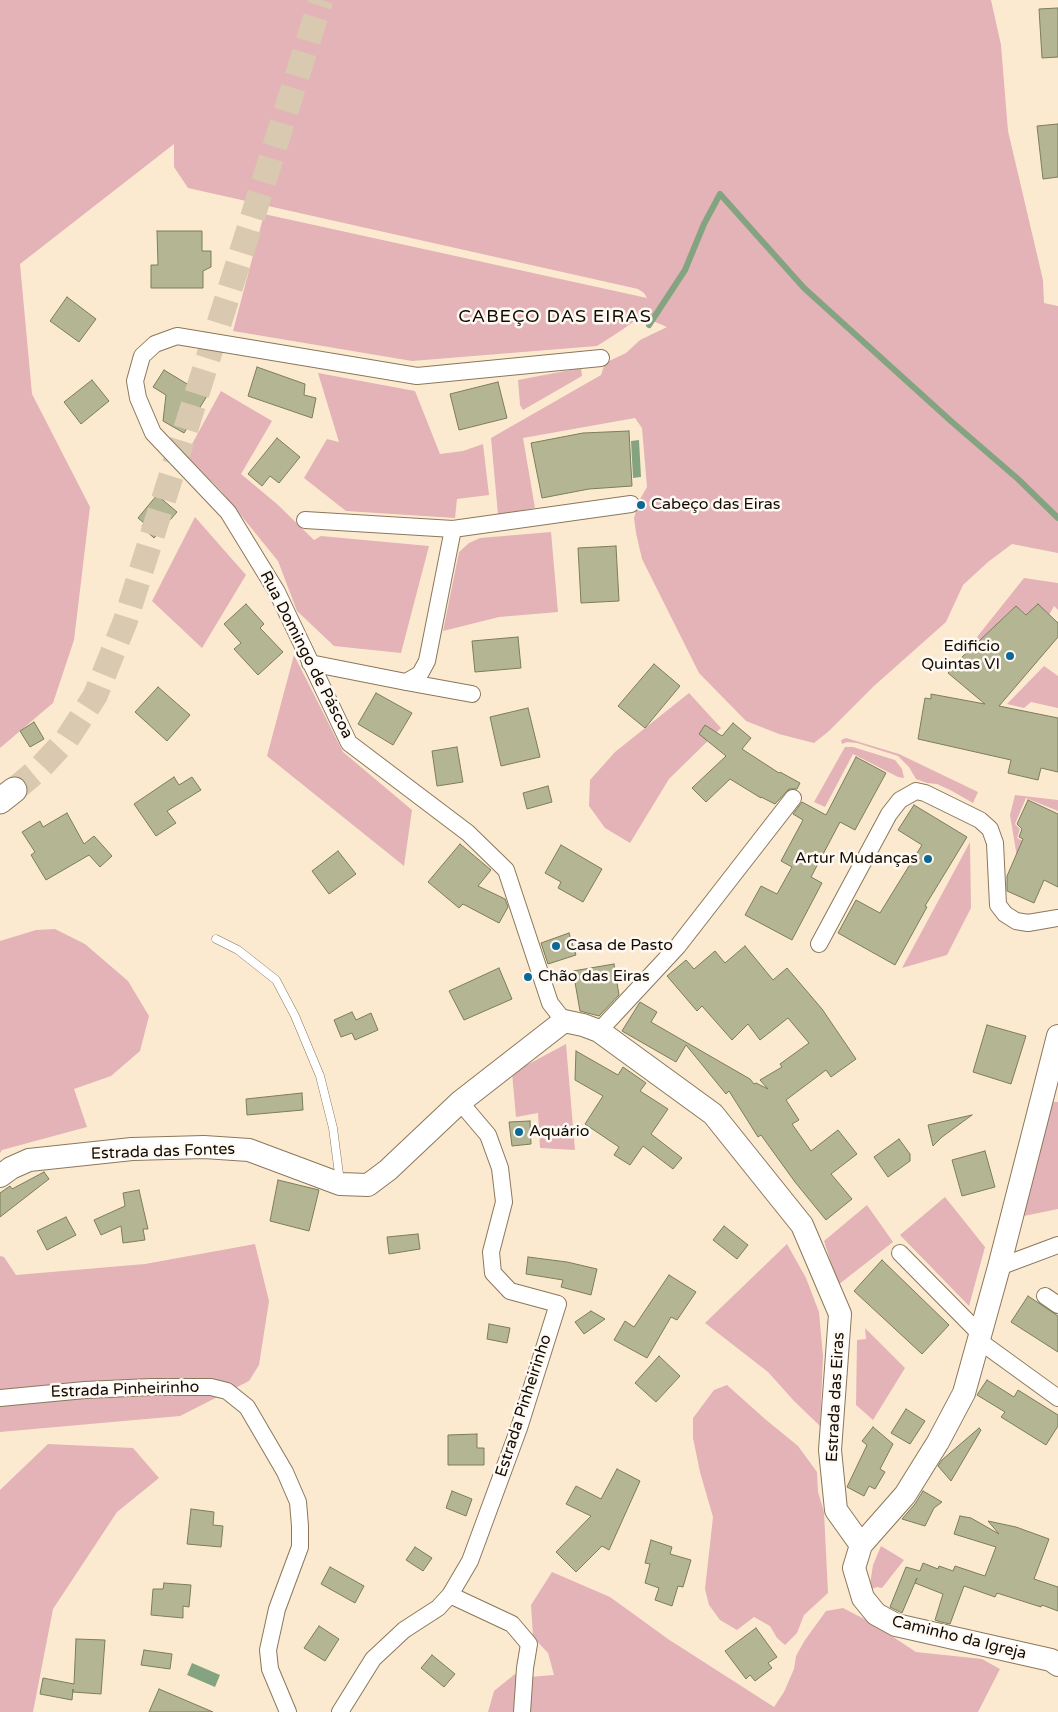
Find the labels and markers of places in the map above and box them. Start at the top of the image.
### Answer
place label: Cabeço das Eiras [651,495,781,515]
marker: Cabeço das Eiras [635,499,647,511]
place label: Edificio Quintas VI [921,637,1000,675]
marker: Edificio Quintas VI [1004,650,1016,662]
place label: Artur Mudanças [795,849,918,869]
marker: Artur Mudanças [922,853,934,865]
place label: Casa de Pasto [566,936,673,956]
marker: Casa de Pasto [550,940,562,952]
place label: Chão das Eiras [538,967,650,987]
marker: Chão das Eiras [522,971,534,983]
place label: Aquário [529,1122,589,1142]
marker: Aquário [513,1126,525,1138]

